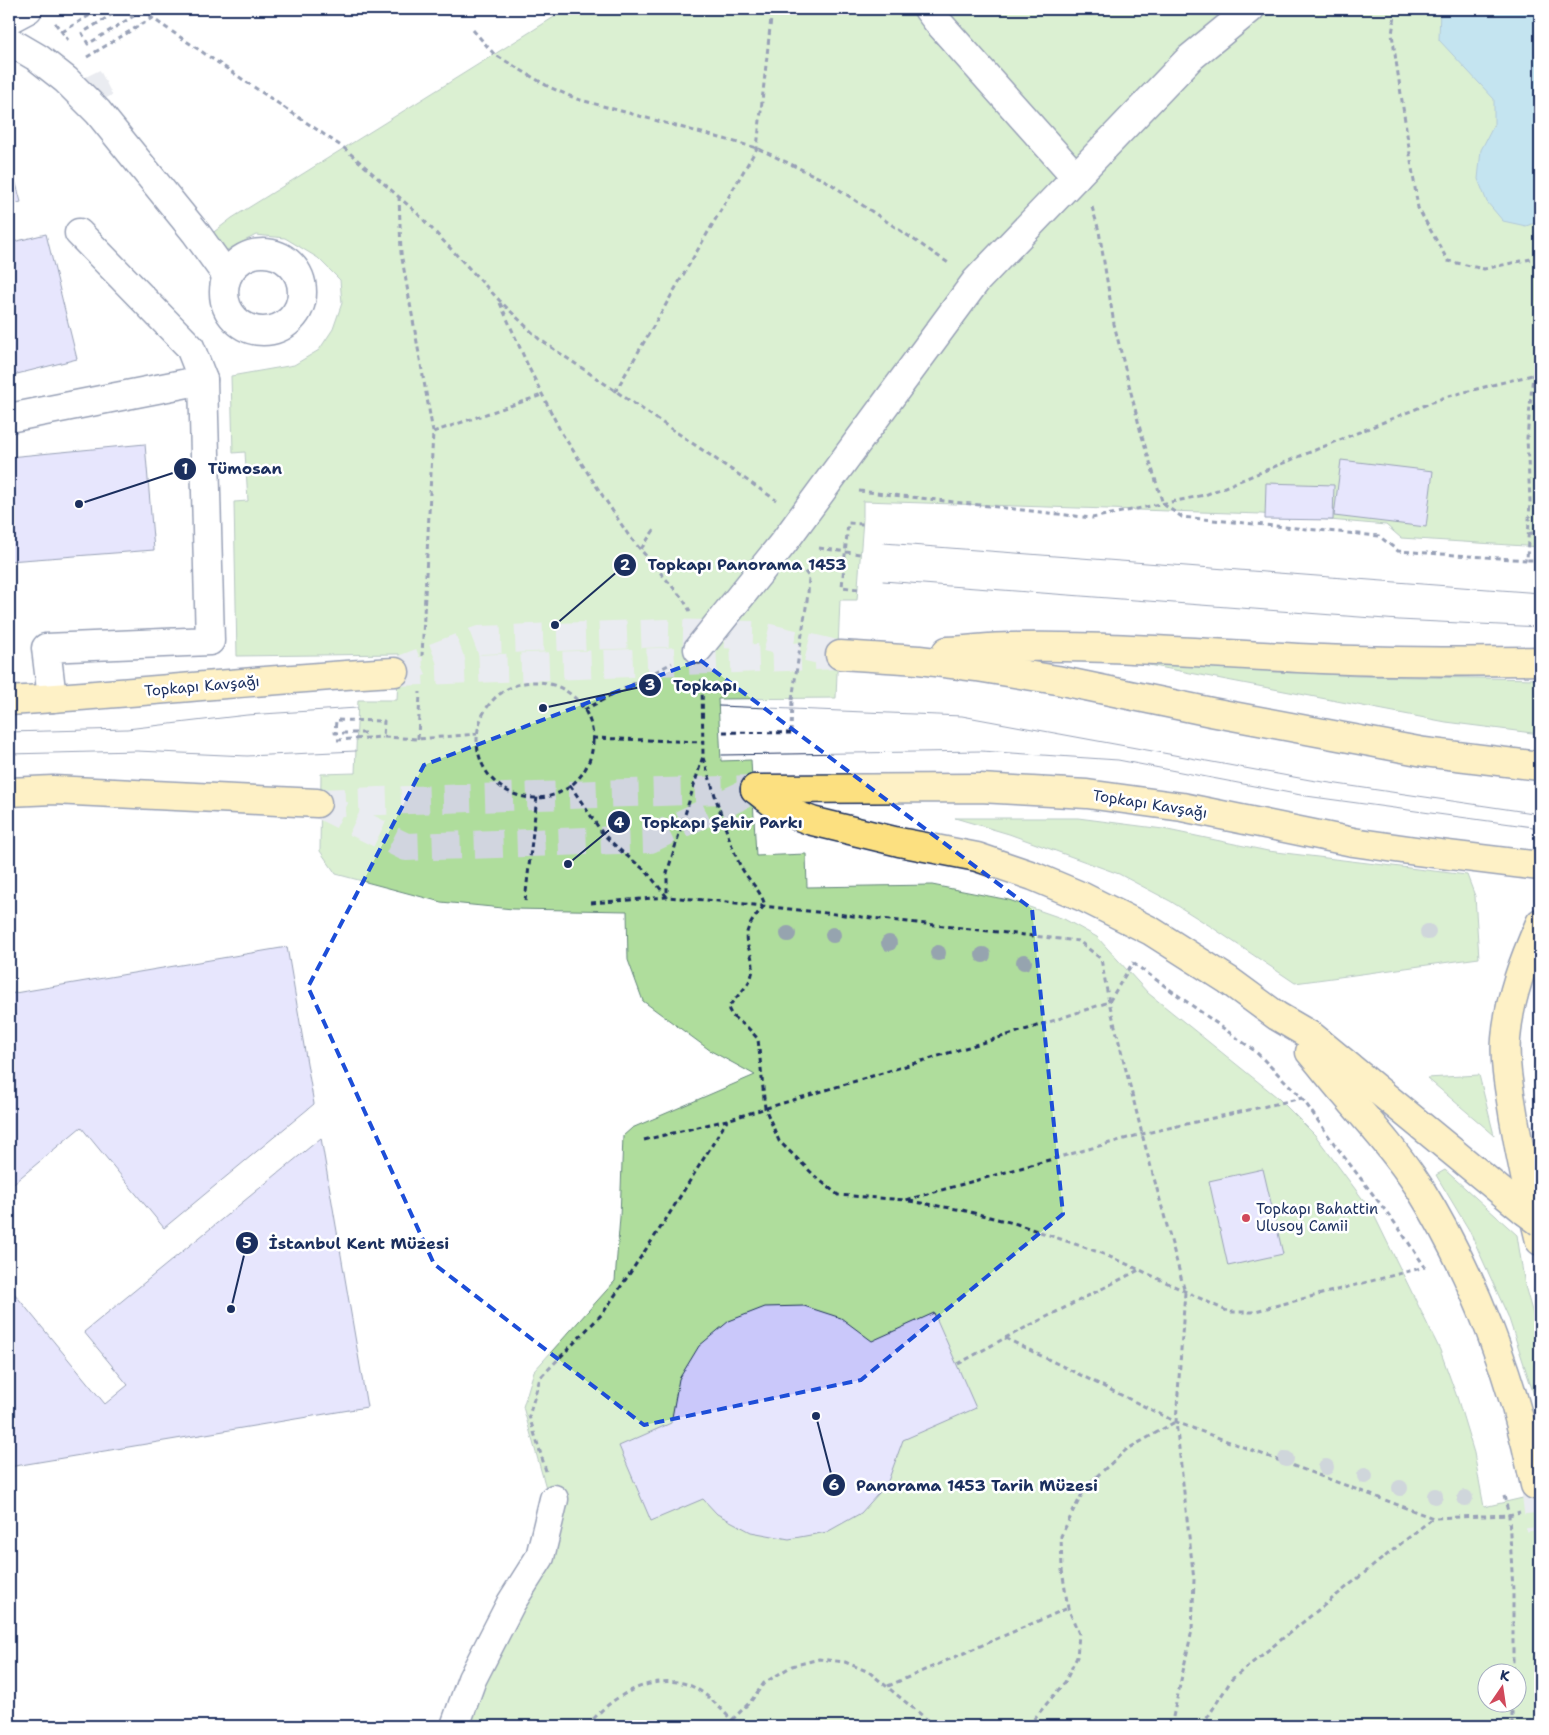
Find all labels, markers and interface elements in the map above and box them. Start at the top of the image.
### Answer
callout: Tümosan [173,453,292,484]
text: Tümosan [208,458,283,479]
text: 1 [182,459,189,479]
callout: Topkapı Panorama 1453 [613,549,857,580]
text: Topkapı Panorama 1453 [647,554,847,575]
text: 2 [620,555,631,575]
callout: Topkapı [638,669,747,700]
street label: Topkapı Kavşağı [143,671,261,701]
text: 3 [645,675,655,695]
text: Topkapı [673,675,737,696]
street label: Topkapı Kavşağı [1091,785,1209,823]
callout: Topkapı Şehir Parkı [606,807,813,838]
text: Topkapı Şehir Parkı [641,812,803,833]
text: 4 [614,813,625,833]
place label: Topkapı Bahattin Ulusoy Camii [1256,1199,1378,1236]
marker: Topkapı Bahattin Ulusoy Camii [1240,1212,1252,1224]
callout: İstanbul Kent Müzesi [234,1228,459,1259]
text: 5 [242,1233,252,1253]
text: İstanbul Kent Müzesi [269,1233,449,1254]
callout: Panorama 1453 Tarih Müzesi [821,1469,1108,1500]
text: 6 [829,1475,839,1495]
text: Panorama 1453 Tarih Müzesi [856,1475,1098,1496]
north arrow [1476,1662,1526,1712]
text: K [1498,1665,1512,1685]

